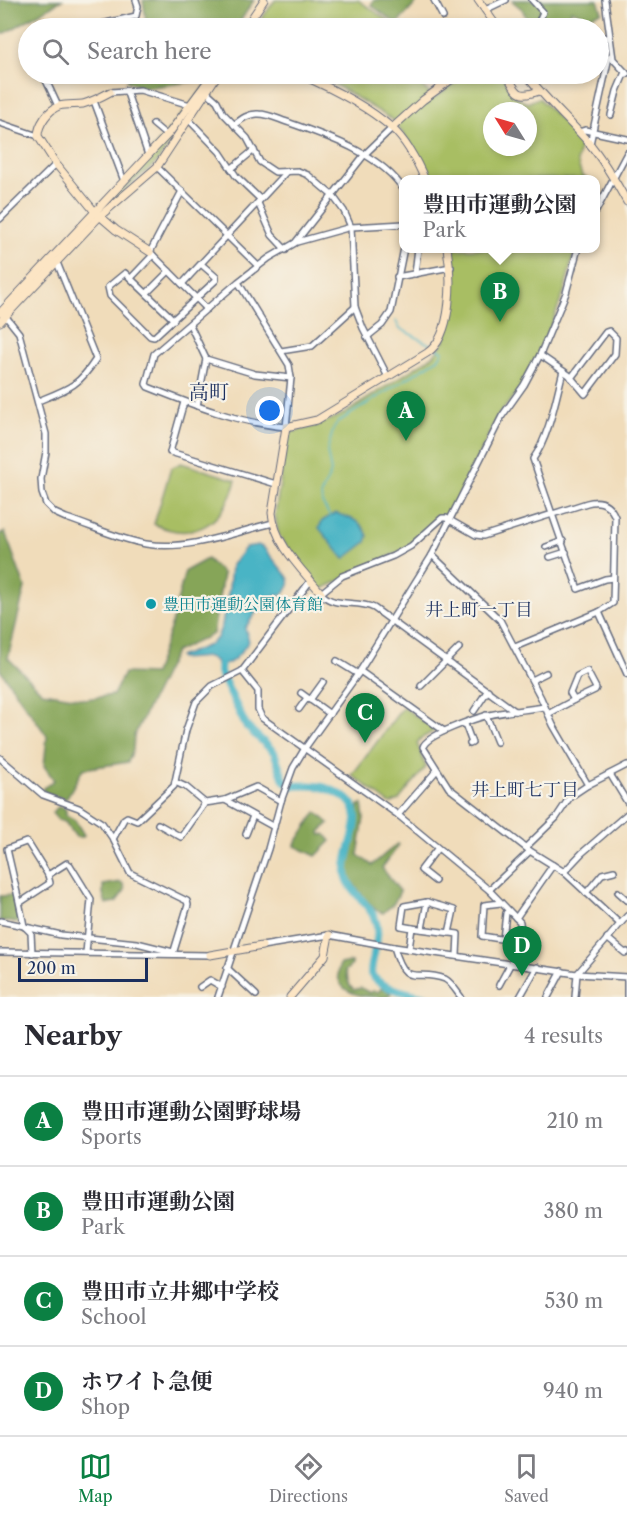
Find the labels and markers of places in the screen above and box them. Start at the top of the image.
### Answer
pin: B [480,272,520,322]
pin: A [386,392,426,441]
place label: 豊田市運動公園体育館 [163,594,323,614]
marker: 豊田市運動公園体育館 [144,597,158,611]
pin: C [346,694,385,743]
pin: D [502,926,542,976]

